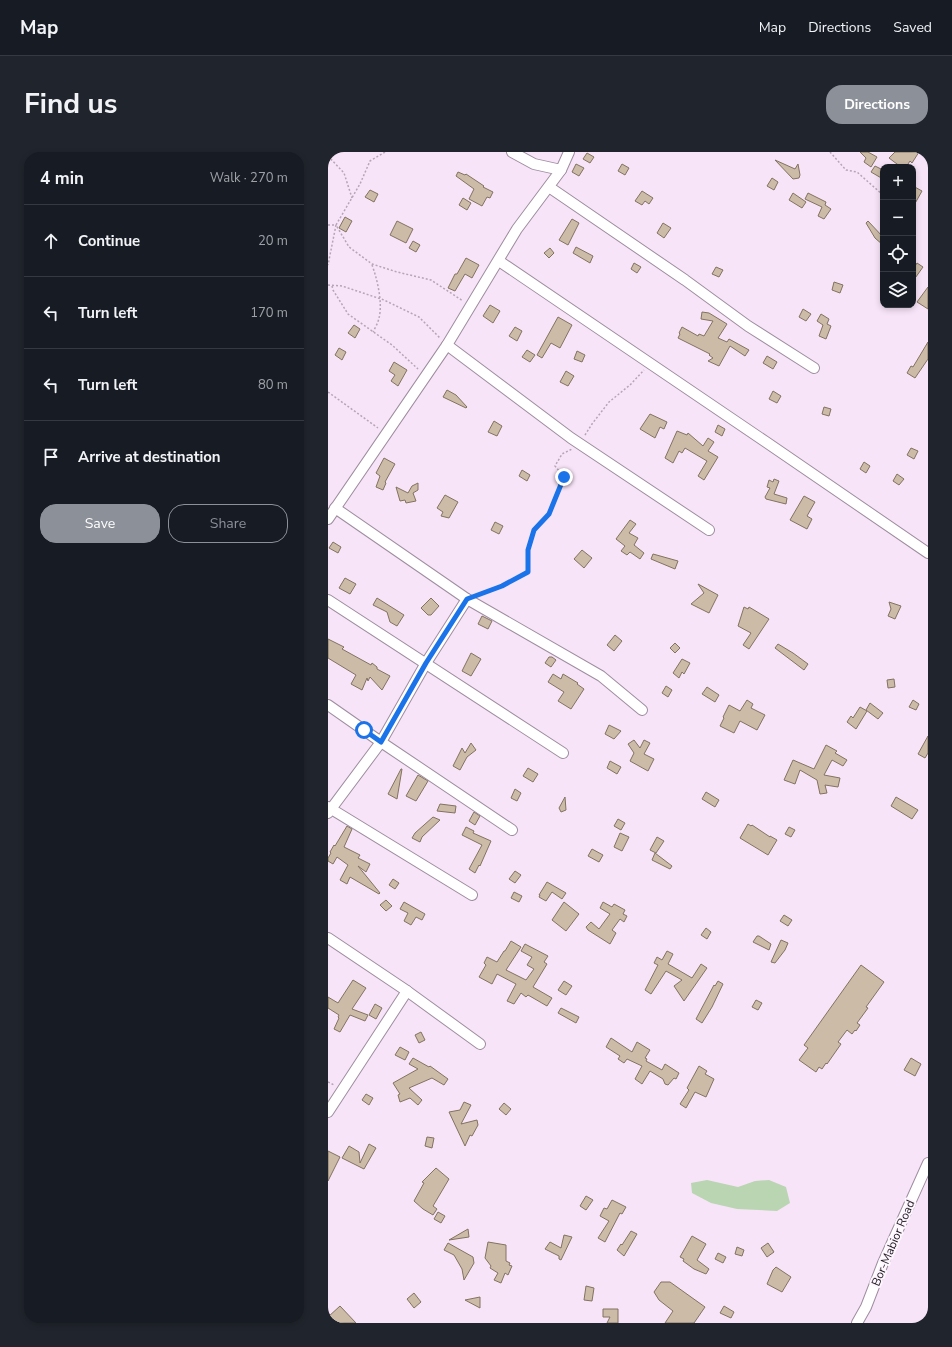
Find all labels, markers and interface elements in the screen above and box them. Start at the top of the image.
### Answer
text: Map [20,15,58,41]
text: Map [759,18,786,37]
text: Directions [808,18,871,37]
text: Saved [893,18,932,37]
text: Find us [24,85,118,123]
button: Directions [826,85,928,124]
map controls [880,164,916,308]
button: + [880,164,916,200]
text: 4 min [40,167,84,190]
text: Walk · 270 m [210,169,288,187]
button: − [880,200,916,236]
icon: ahead [40,230,62,252]
text: Continue [78,231,140,251]
text: 20 m [258,232,288,250]
button: locate [880,236,916,272]
button: layers [880,272,916,308]
icon: left [40,302,62,324]
text: Turn left [78,303,137,323]
text: 170 m [250,304,288,322]
icon: left [40,374,62,396]
text: Turn left [78,375,137,395]
text: 80 m [258,376,288,394]
icon: arrive [40,446,62,468]
text: Arrive at destination [78,447,221,467]
route end [555,468,573,486]
button: Save [40,504,160,543]
button: Share [168,504,288,543]
route start [355,721,373,739]
street label: Bor-Mabior Road [868,1197,918,1289]

